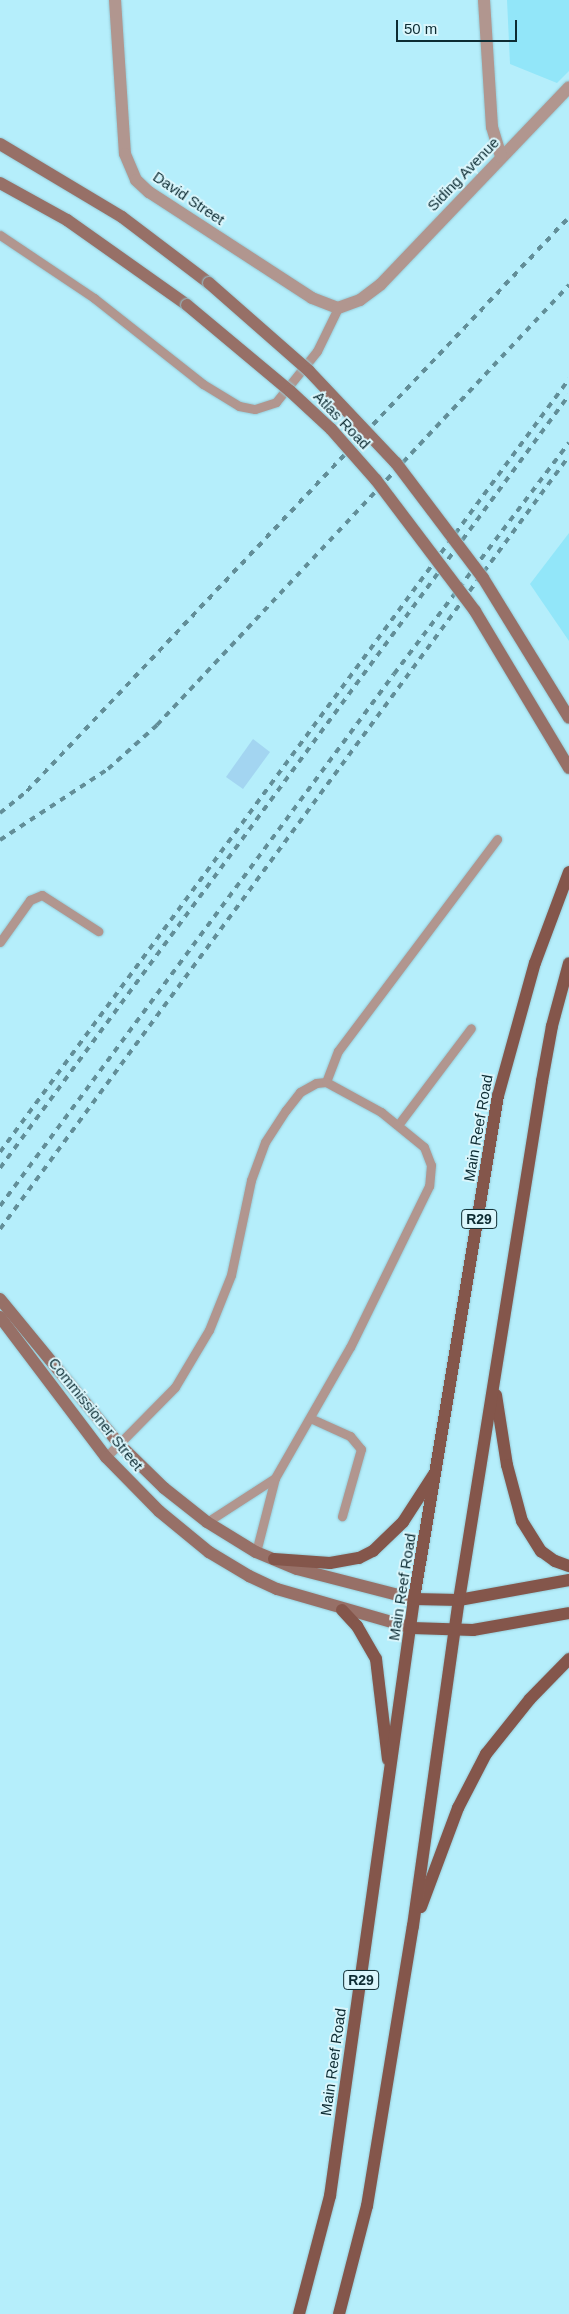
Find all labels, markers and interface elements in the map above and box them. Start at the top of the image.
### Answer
scale bar [399,10,520,42]
text: 50 m [404,20,437,37]
street label: Siding Avenue [423,133,503,215]
street label: David Street [150,167,228,229]
street label: Atlas Road [310,387,374,453]
street label: Main Reef Road [460,1073,496,1183]
road number: R29 [460,1208,498,1230]
street label: Commissioner Street [45,1354,147,1474]
street label: Main Reef Road [385,1532,419,1642]
road number: R29 [342,1968,380,1992]
street label: Main Reef Road [317,2007,349,2117]

